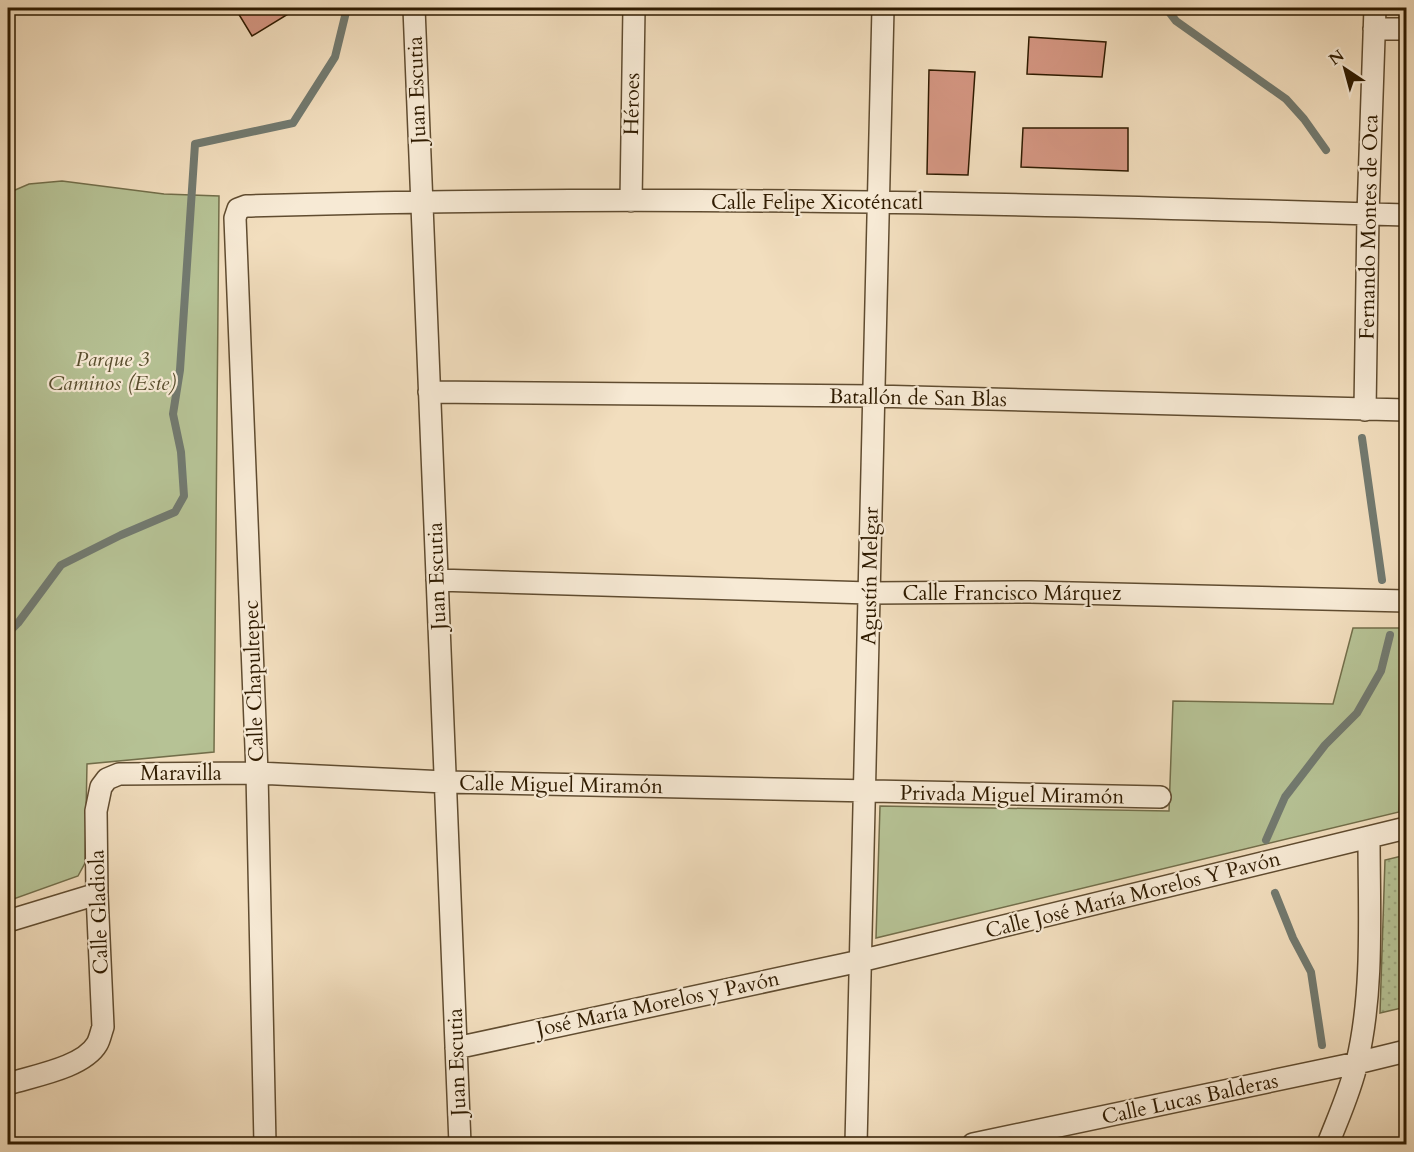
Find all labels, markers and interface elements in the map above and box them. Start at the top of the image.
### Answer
street label: Juan Escutia [401,36,433,147]
north arrow [1315,39,1375,99]
text: N [1325,45,1349,71]
street label: Héroes [617,72,647,136]
street label: Fernando Montes de Oca [1353,114,1385,340]
street label: Calle Felipe Xicoténcatl [711,188,923,217]
park label: Parque 3 Caminos (Este) [48,345,176,398]
street label: Batallón de San Blas [829,382,1007,414]
street label: Agustín Melgar [854,506,886,646]
street label: Juan Escutia [421,522,453,633]
street label: Calle Francisco Márquez [903,579,1122,608]
street label: Calle Chapultepec [237,599,271,763]
street label: Maravilla [140,759,222,788]
street label: Calle Miguel Miramón [459,769,663,801]
street label: Privada Miguel Miramón [899,779,1125,811]
street label: Calle José María Morelos Y Pavón [982,844,1284,946]
street label: Calle Gladiola [82,849,116,975]
street label: José María Morelos y Pavón [531,964,782,1045]
street label: Juan Escutia [441,1008,473,1119]
street label: Calle Lucas Balderas [1099,1066,1281,1132]

